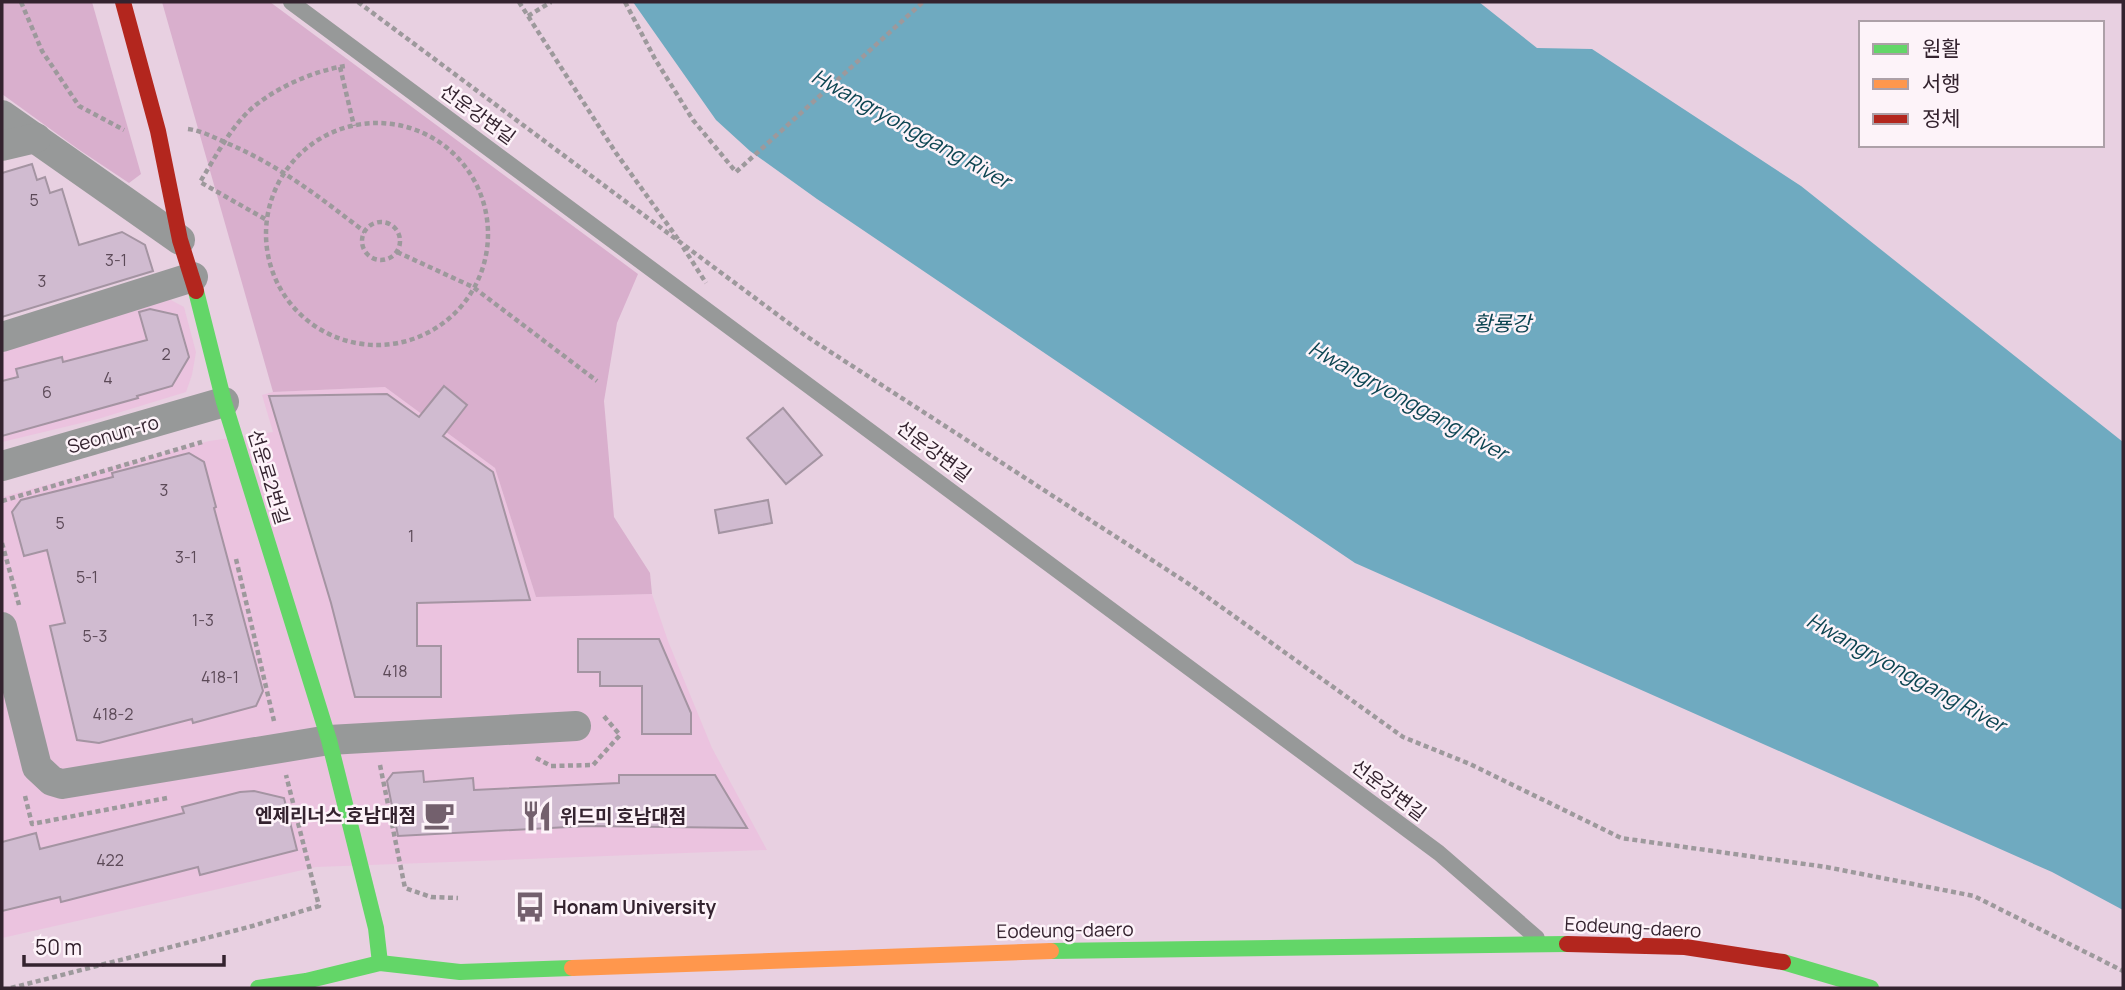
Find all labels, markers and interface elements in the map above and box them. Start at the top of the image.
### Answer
legend [1859,21,2104,147]
text: 원활 [1922,34,1961,62]
water label: Hwangryonggang River [807,62,1018,196]
text: 서행 [1922,69,1961,97]
street label: 선운강변길 [435,78,521,150]
text: 정체 [1922,104,1961,132]
house number: 5 [29,189,39,211]
house number: 3-1 [105,249,127,271]
house number: 3 [38,270,46,292]
water label: 황룡강 [1473,309,1534,337]
water label: Hwangryonggang River [1304,334,1515,468]
house number: 2 [161,343,171,365]
house number: 4 [103,367,113,389]
house number: 6 [42,381,52,403]
street label: Seonun-ro [64,409,162,459]
street label: 선운강변길 [891,414,977,488]
street label: 선운로2번길 [242,426,296,528]
house number: 3 [160,479,168,501]
house number: 5 [55,512,65,534]
house number: 1 [408,525,414,547]
house number: 3-1 [175,546,197,568]
house number: 5-1 [76,566,98,588]
water label: Hwangryonggang River [1802,606,2013,740]
house number: 1-3 [192,609,214,631]
house number: 5-3 [83,625,107,647]
house number: 418 [383,660,407,682]
house number: 418-1 [201,666,239,688]
house number: 418-2 [93,703,133,725]
street label: 선운강변길 [1346,753,1432,827]
cafe icon: 엔제리너스 호남대점 [422,798,456,832]
restaurant icon: 위드미 호남대점 [520,799,554,833]
place label: 엔제리너스 호남대점 [255,802,416,828]
place label: 위드미 호남대점 [560,803,686,829]
house number: 422 [96,849,124,871]
bus stop icon: Honam University [513,890,547,924]
place label: Honam University [553,894,716,920]
street label: Eodeung-daero [1564,910,1702,944]
street label: Eodeung-daero [996,916,1134,944]
scale bar [24,923,224,967]
text: 50 m [35,933,82,961]

